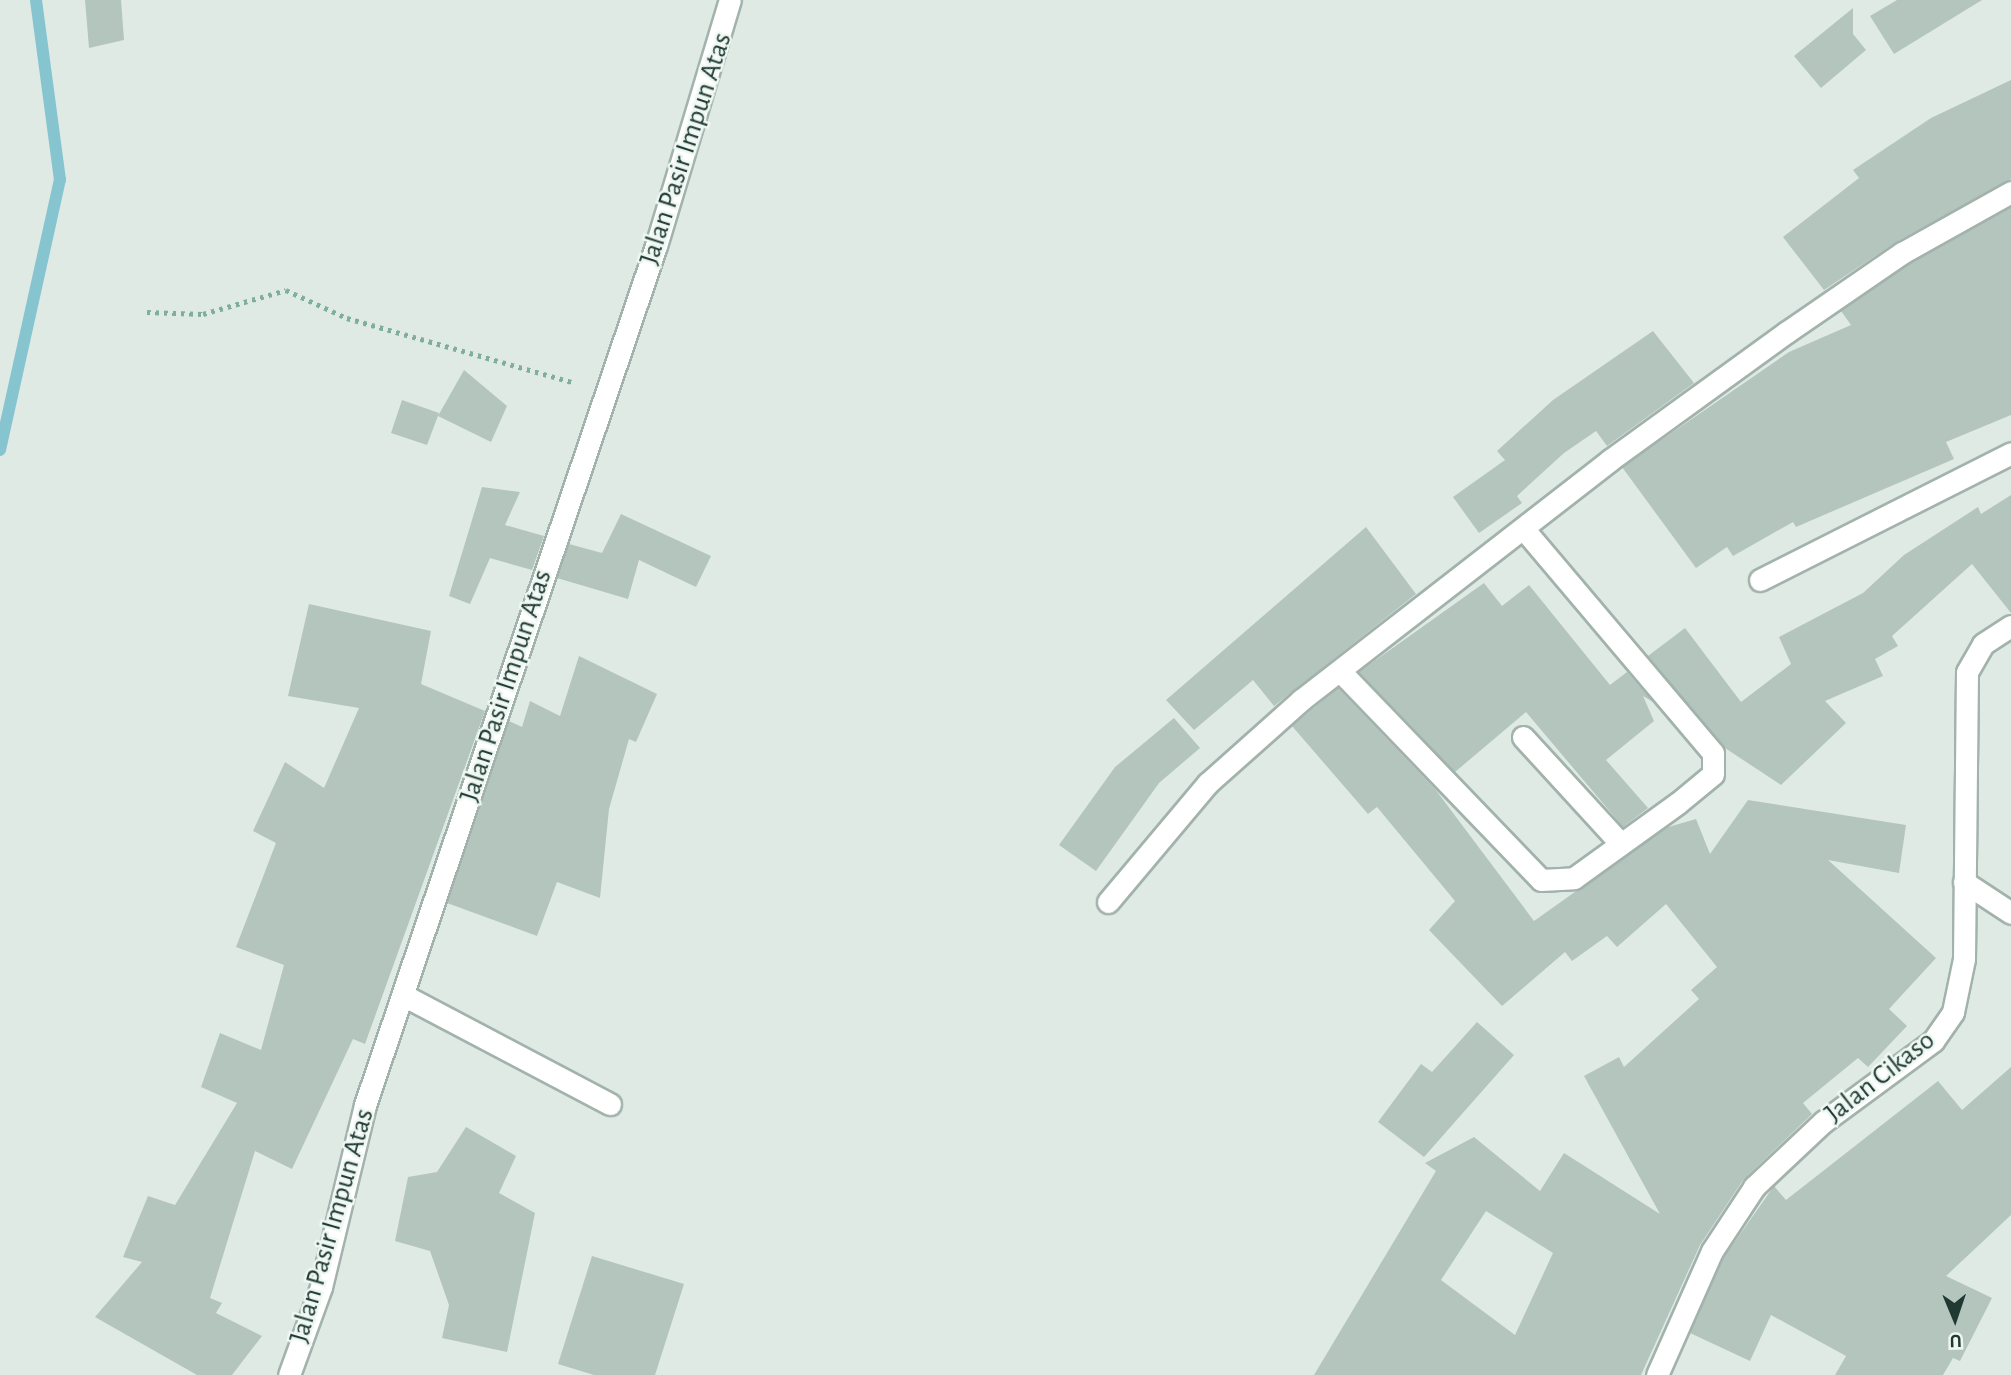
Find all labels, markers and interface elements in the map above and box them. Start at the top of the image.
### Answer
street label: Jalan Pasir Impun Atas [633,29,739,269]
street label: Jalan Pasir Impun Atas [453,566,559,806]
street label: Jalan Cikaso [1818,1024,1942,1130]
street label: Jalan Pasir Impun Atas [282,1105,382,1347]
north arrow [1920,1284,1990,1354]
text: U [1949,1331,1962,1350]

